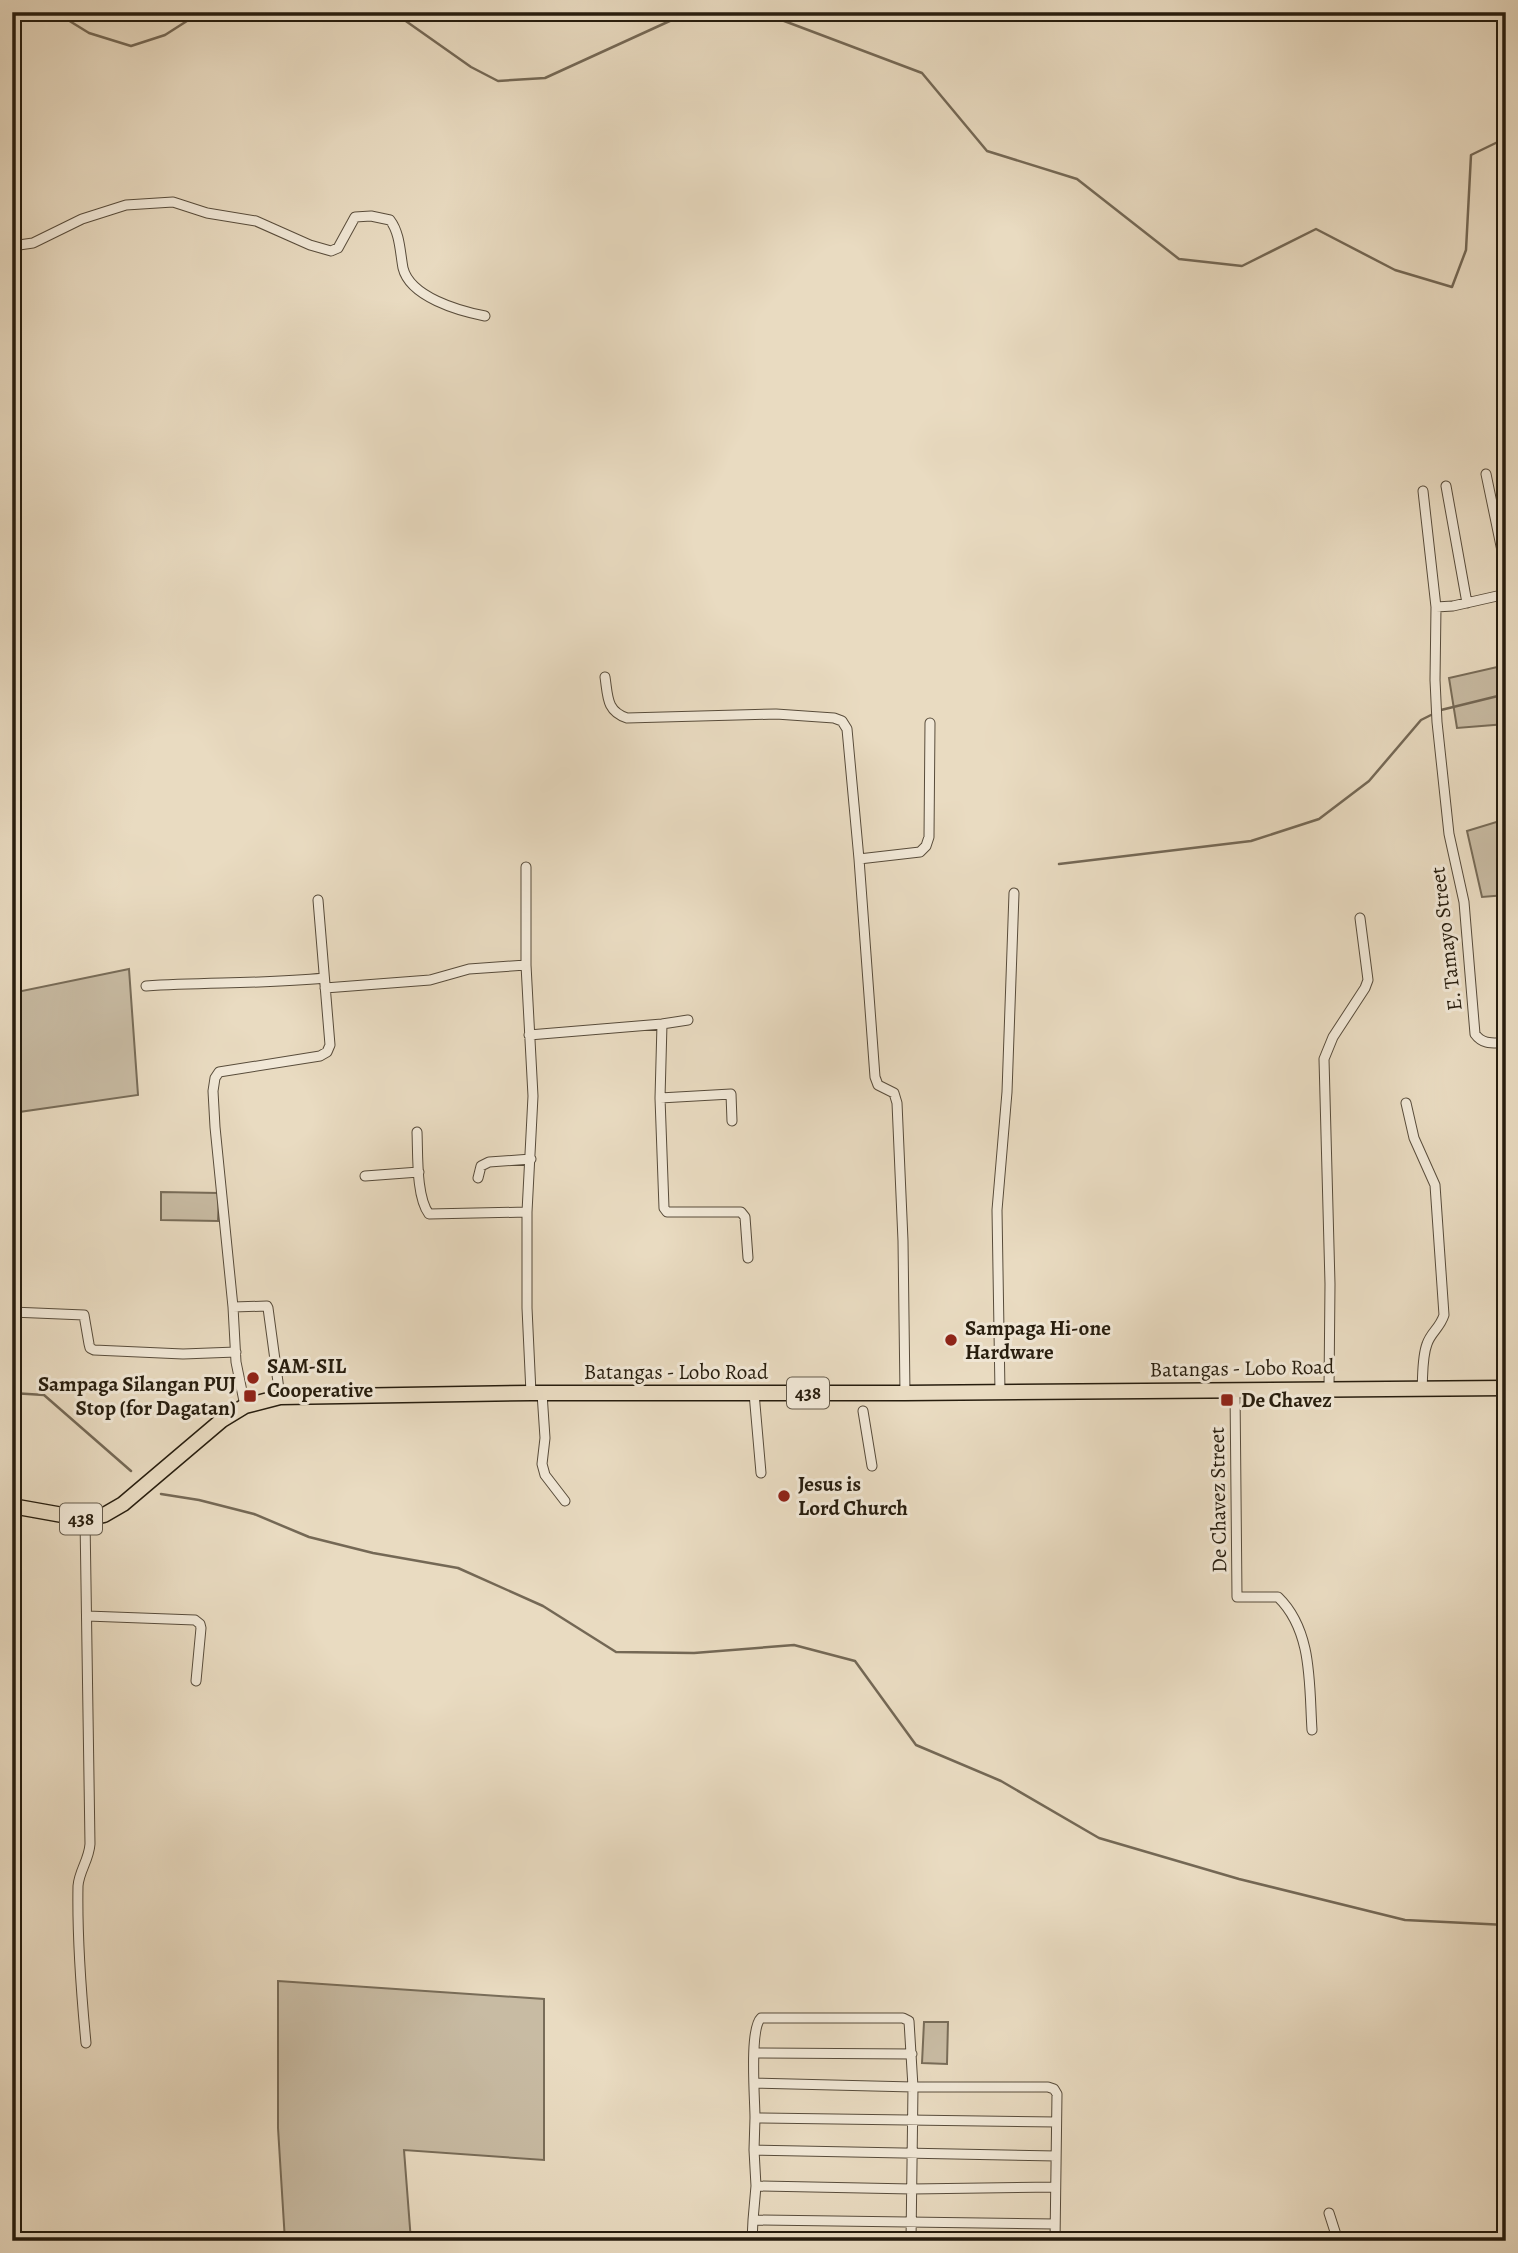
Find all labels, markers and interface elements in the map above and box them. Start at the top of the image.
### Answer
street label: E. Tamayo Street [1423,865,1469,1013]
place label: Sampaga Hi-one Hardware [965,1314,1111,1366]
marker: Sampaga Hi-one Hardware [943,1332,959,1348]
place label: SAM-SIL Cooperative [267,1352,373,1404]
street label: Batangas - Lobo Road [1149,1352,1335,1384]
street label: Batangas - Lobo Road [584,1358,769,1386]
place label: Sampaga Silangan PUJ Stop (for Dagatan) [38,1370,236,1422]
marker: SAM-SIL Cooperative [245,1370,261,1386]
road number: 438 [787,1378,829,1408]
place label: De Chavez [1241,1386,1332,1414]
marker: Sampaga Silangan PUJ Stop (for Dagatan) [242,1388,258,1404]
marker: De Chavez [1219,1392,1235,1408]
street label: De Chavez Street [1203,1427,1233,1573]
place label: Jesus is Lord Church [798,1470,908,1522]
marker: Jesus is Lord Church [776,1488,792,1504]
road number: 438 [60,1504,102,1534]

